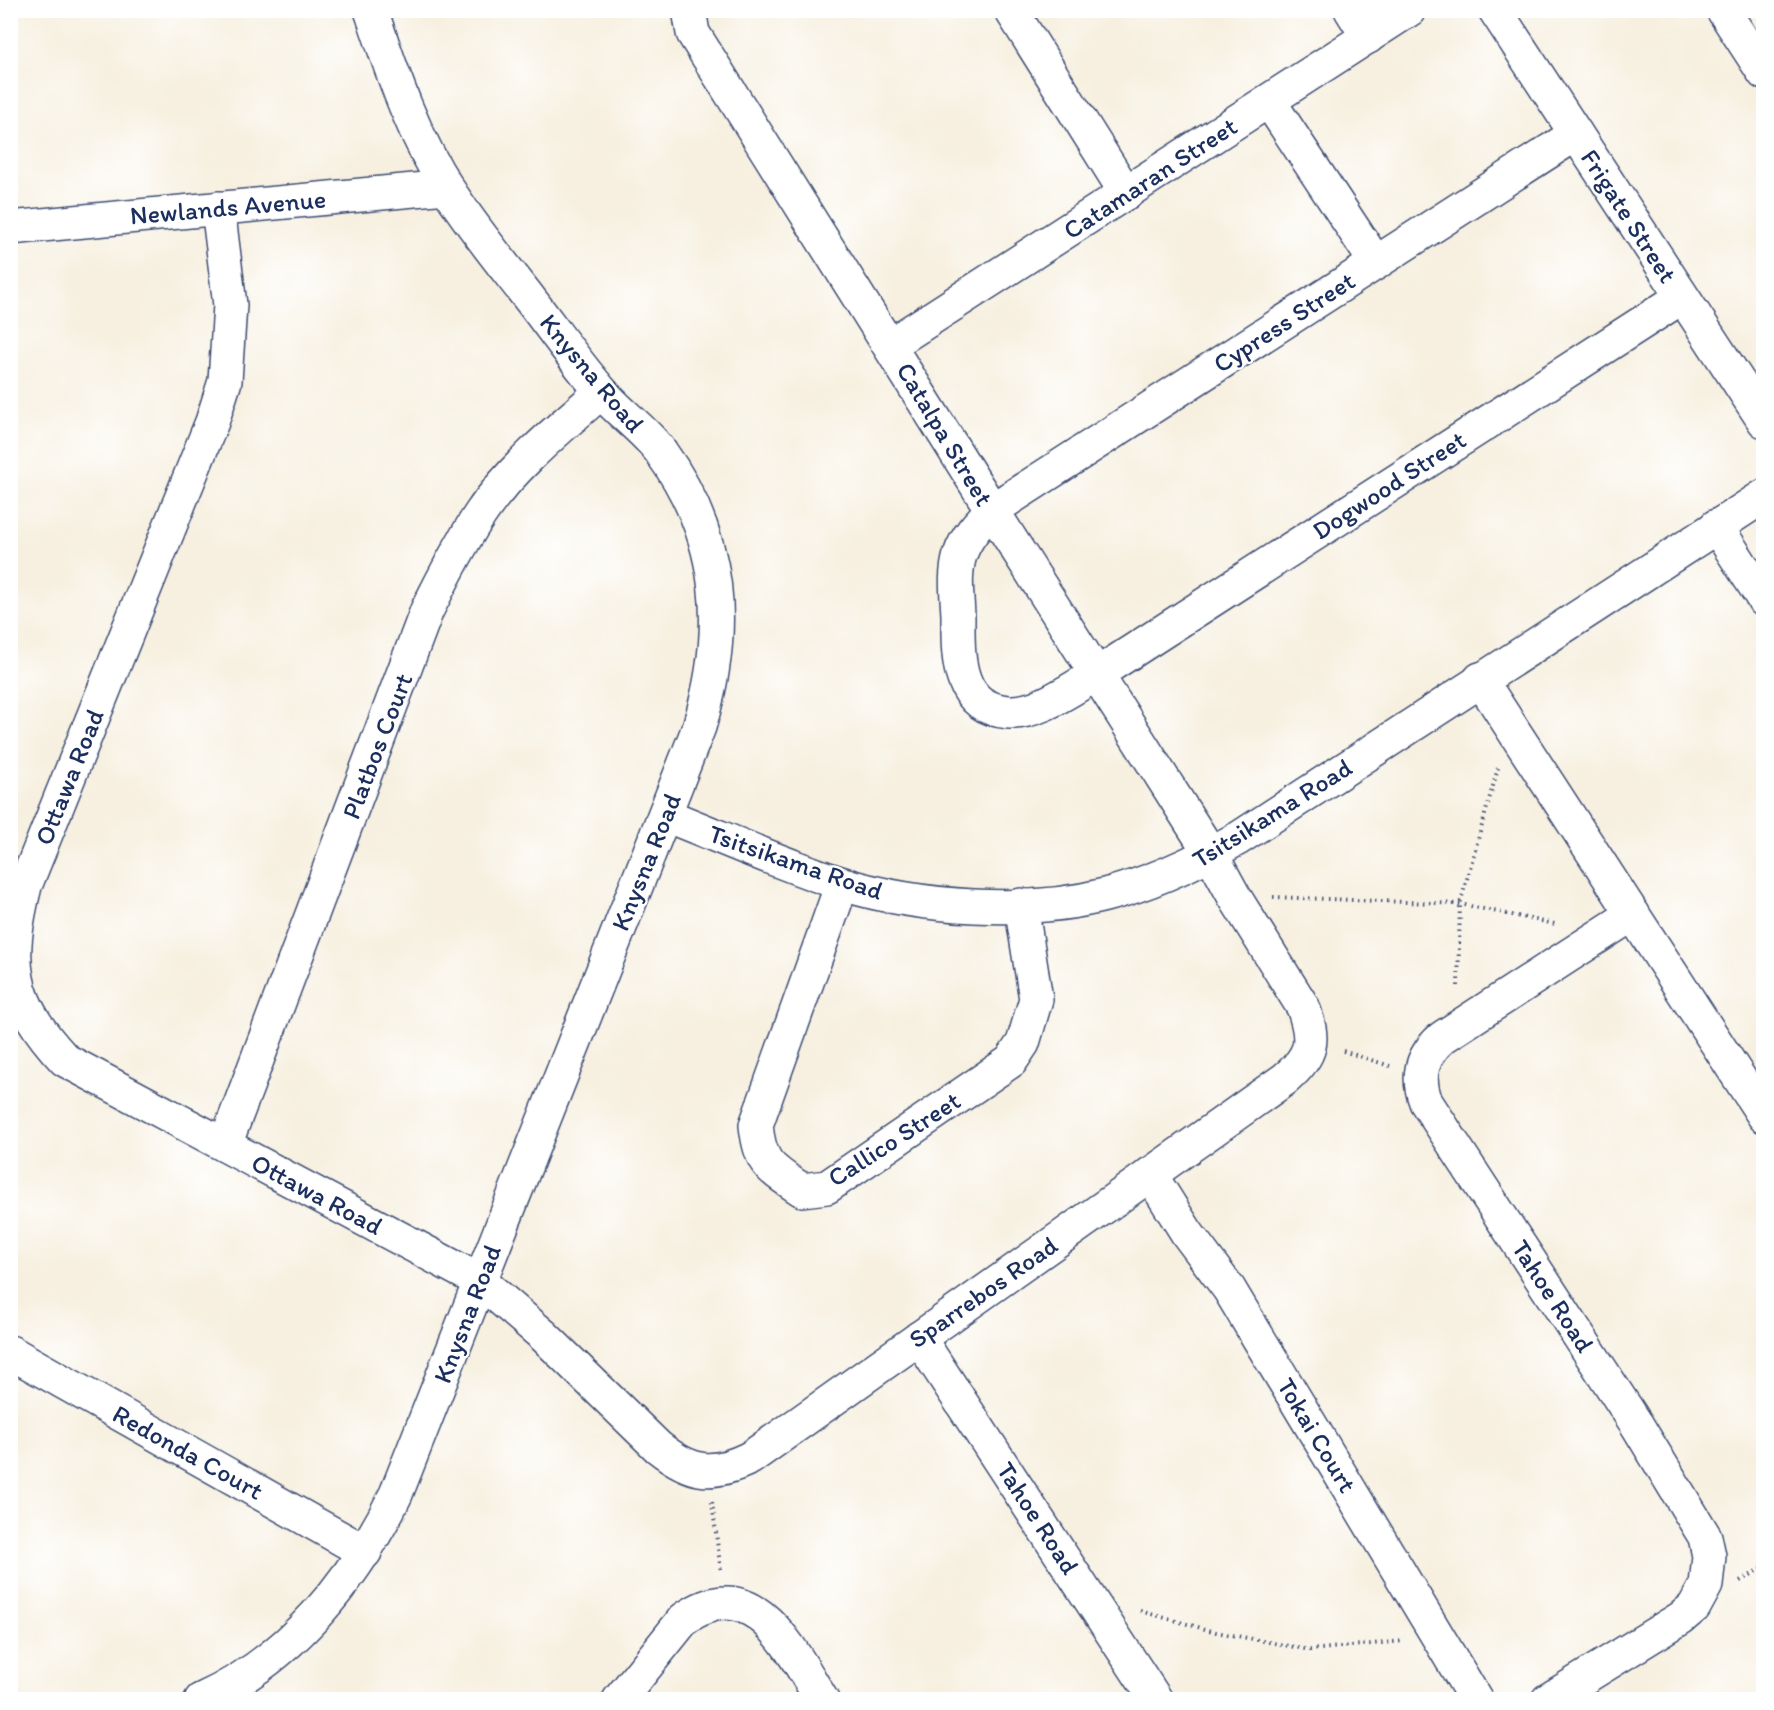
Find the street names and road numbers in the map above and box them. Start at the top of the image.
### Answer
street label: Catamaran Street [1057,110,1243,246]
street label: Frigate Street [1574,143,1684,289]
street label: Newlands Avenue [129,182,327,232]
street label: Cypress Street [1207,264,1361,380]
street label: Knysna Road [533,307,651,439]
street label: Catalpa Street [890,356,1001,512]
street label: Dogwood Street [1306,423,1472,547]
street label: Platbos Court [335,668,420,823]
street label: Ottawa Road [27,704,111,850]
street label: Tsitsikama Road [1186,751,1358,875]
street label: Knysna Road [604,789,688,935]
street label: Tsitsikama Road [705,817,887,907]
street label: Callico Street [822,1084,966,1194]
street label: Ottawa Road [246,1146,388,1242]
street label: Sparrebos Road [902,1229,1064,1355]
street label: Tahoe Road [1505,1234,1602,1359]
street label: Knysna Road [426,1240,508,1388]
street label: Tokai Court [1270,1372,1364,1498]
street label: Redonda Court [107,1397,269,1507]
street label: Tahoe Road [990,1456,1087,1581]

